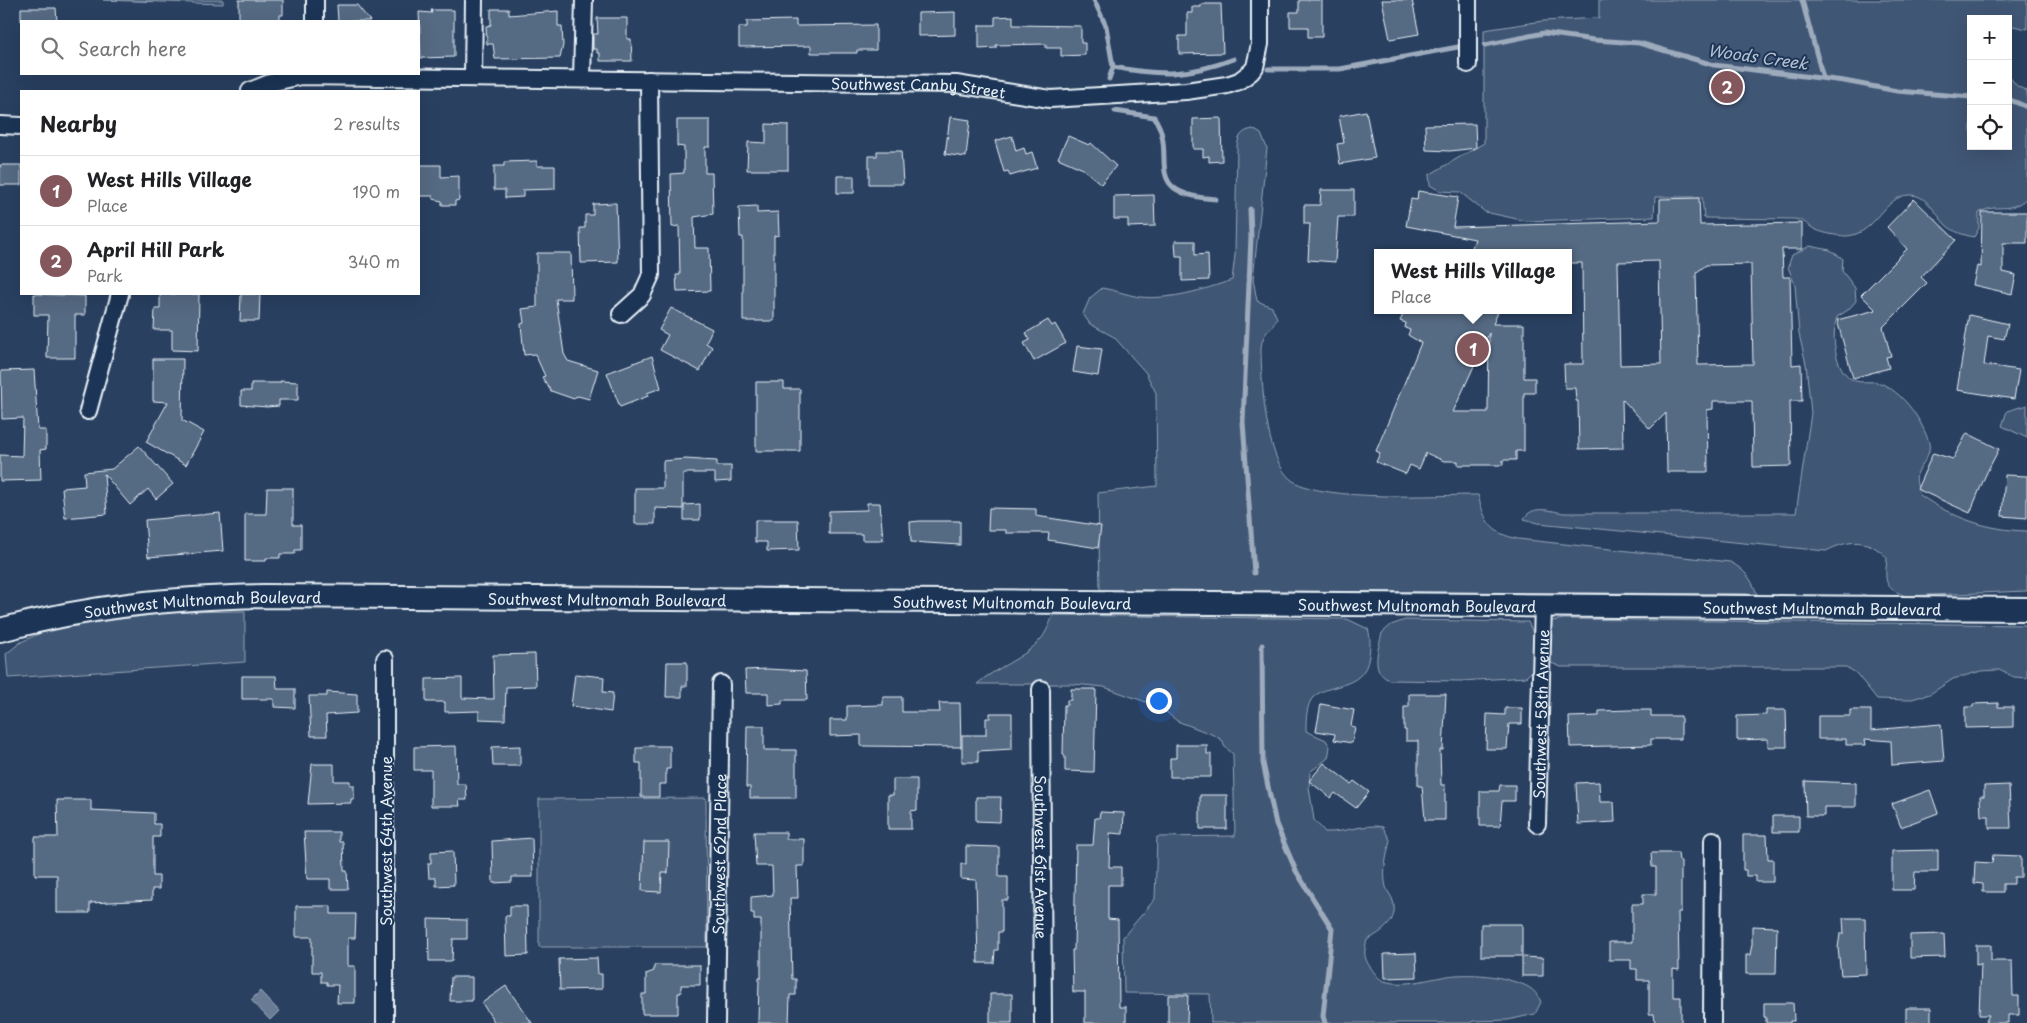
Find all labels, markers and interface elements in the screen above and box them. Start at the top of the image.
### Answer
map controls [1967,15,2012,150]
button: + [1967,15,2012,60]
search box [20,20,420,75]
icon: search [38,34,66,62]
text: Search here [78,34,187,62]
water label: Woods Creek [1706,37,1811,75]
button: − [1967,60,2012,105]
pin: 2 [1711,68,1743,106]
street label: Southwest Canby Street [831,71,1007,103]
button: locate [1967,105,2012,150]
text: Nearby [40,107,117,139]
text: 2 results [333,111,400,135]
text: West Hills Village [87,165,252,193]
text: 1 [52,179,60,203]
text: 190 m [352,179,400,203]
text: Place [87,193,128,217]
text: April Hill Park [87,235,224,263]
text: 2 [50,249,62,273]
text: 340 m [348,249,400,273]
popup [1374,249,1572,314]
text: West Hills Village [1391,256,1555,284]
text: Park [87,263,123,287]
text: Place [1391,284,1432,308]
pin: 1 [1457,330,1489,368]
street label: Southwest Multnomah Boulevard [82,584,321,623]
street label: Southwest Multnomah Boulevard [488,586,726,611]
street label: Southwest Multnomah Boulevard [893,589,1131,614]
street label: Southwest Multnomah Boulevard [1298,592,1536,617]
street label: Southwest Multnomah Boulevard [1703,595,1941,620]
street label: Southwest 58th Avenue [1526,629,1554,799]
your location [1146,688,1172,714]
street label: Southwest 64th Avenue [374,756,397,926]
street label: Southwest 62nd Place [706,773,731,935]
street label: Southwest 61st Avenue [1030,775,1054,939]

